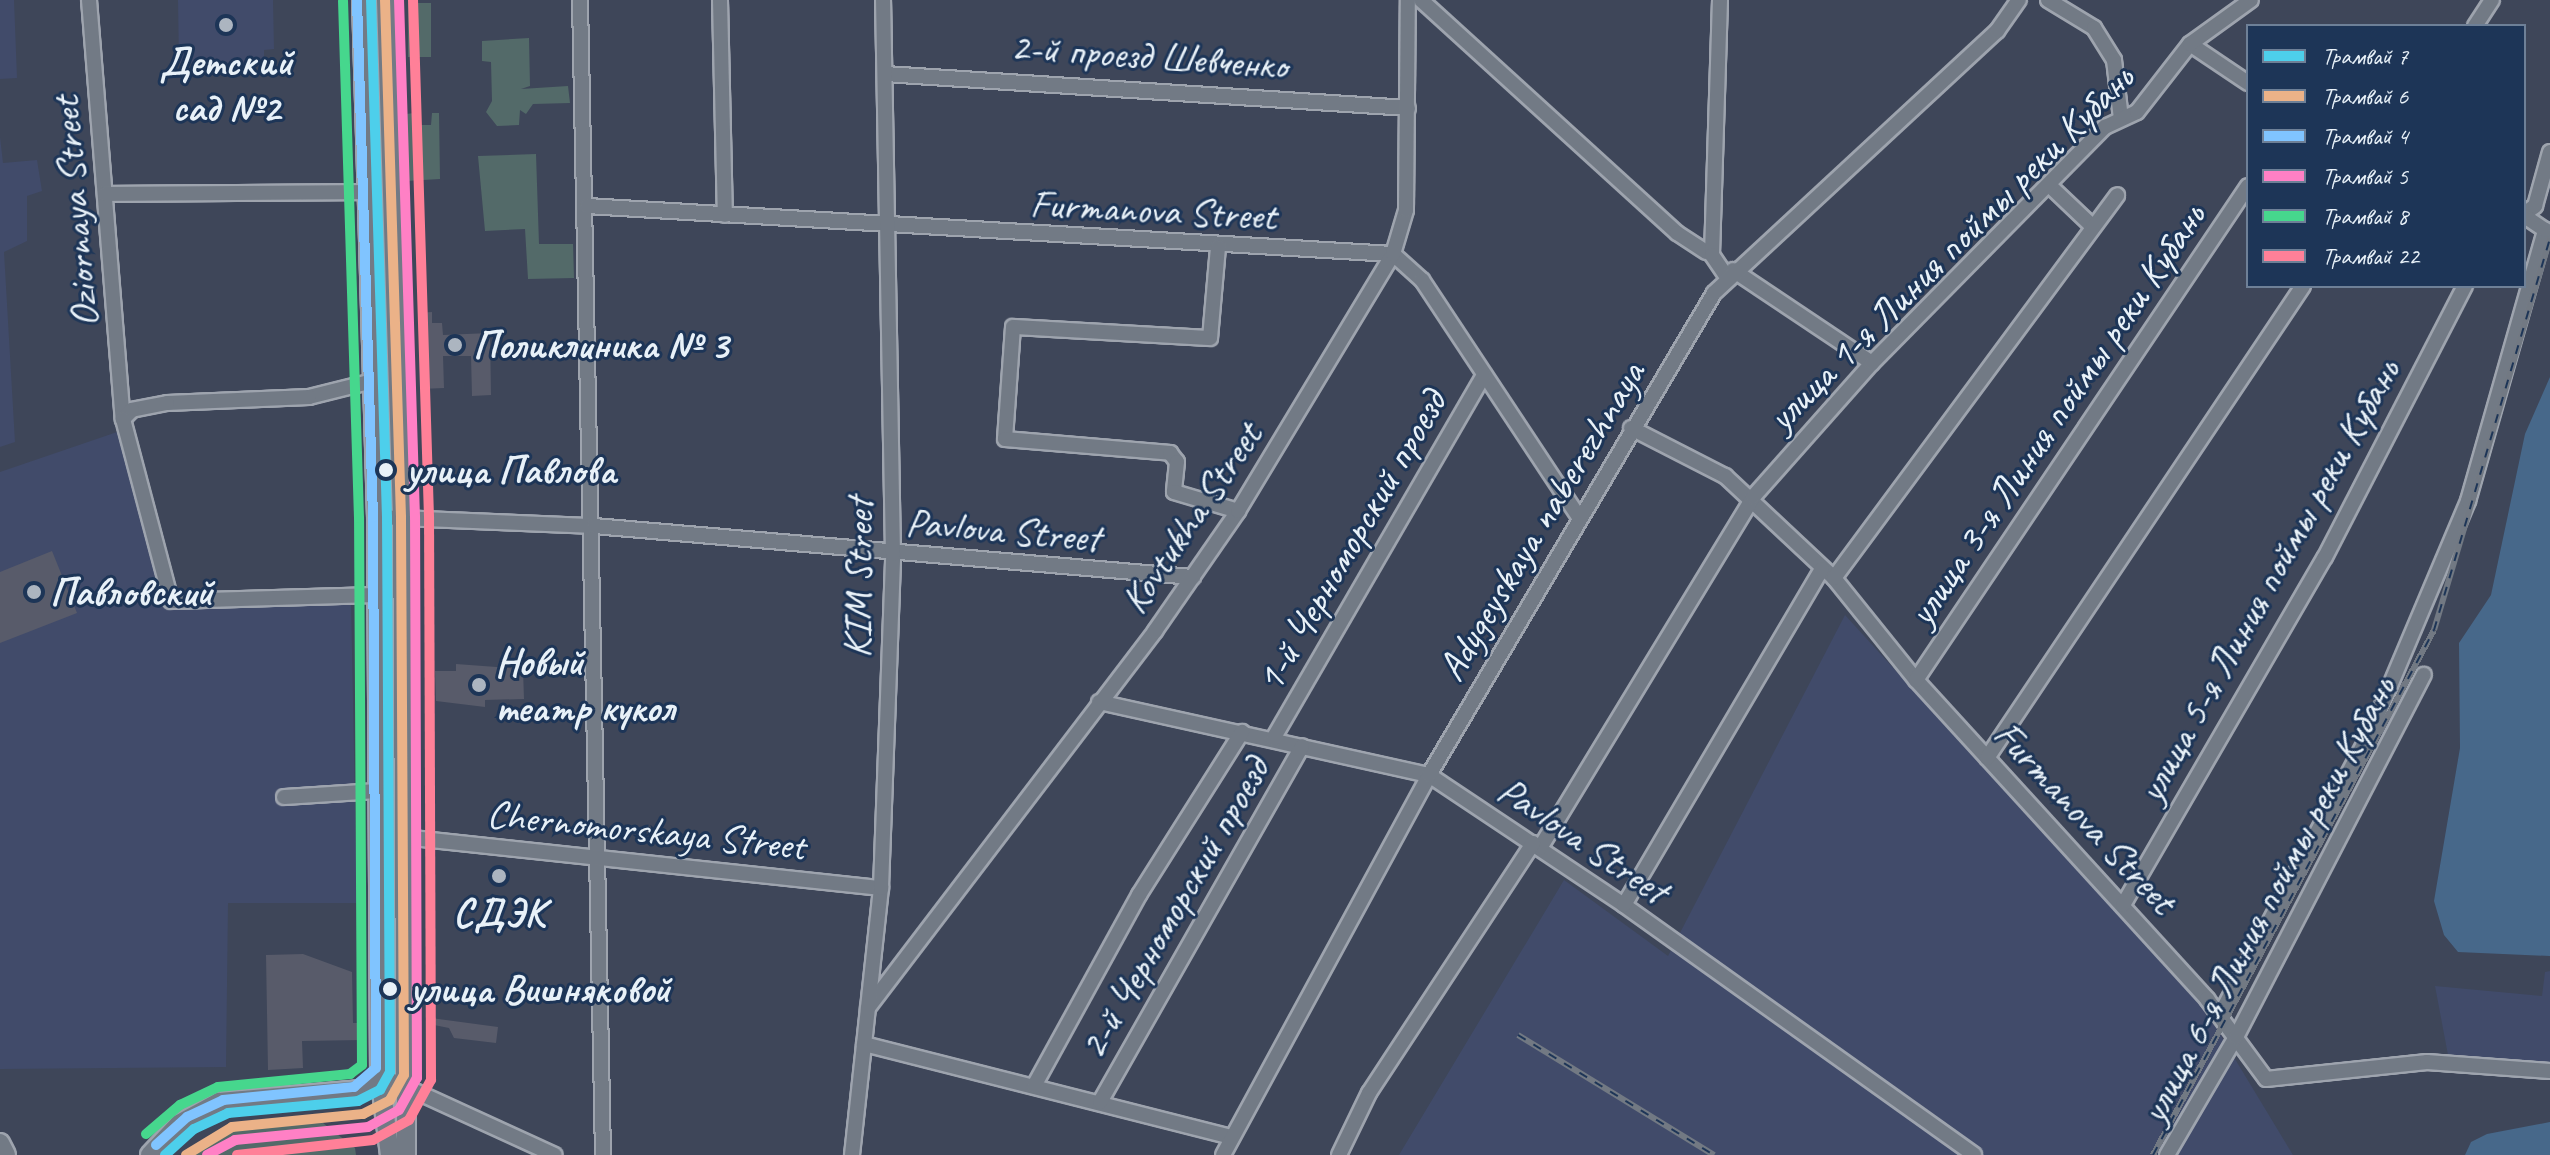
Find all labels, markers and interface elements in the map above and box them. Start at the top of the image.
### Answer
marker: Детский сад №2 [217,16,235,34]
street label: 2-й проезд Шевченко [1008,22,1290,90]
legend [2246,24,2526,288]
place label: Детский сад №2 [159,38,293,132]
text: Трамвай 7 [2322,41,2408,71]
street label: улица 1-я Линия поймы реки Кубань [1758,56,2142,440]
text: Трамвай 6 [2322,81,2408,111]
street label: Oziornaya Street [41,94,109,330]
text: Трамвай 4 [2322,121,2408,151]
text: Трамвай 5 [2322,161,2408,191]
street label: Furmanova Street [1029,180,1277,240]
street label: улица 3-я Линия поймы реки Кубань [1898,196,2214,634]
text: Трамвай 8 [2322,201,2408,231]
text: Трамвай 22 [2322,241,2419,271]
place label: Поликлиника № 3 [473,321,728,369]
marker: Поликлиника № 3 [444,334,466,356]
street label: Adygeyskaya naberezhnaya [1427,353,1655,689]
street label: улица 5-я Линия поймы реки Кубань [2127,353,2409,809]
street label: 1-й Черноморский проезд [1245,382,1457,700]
street label: Kovtukha Street [1110,413,1272,623]
place label: улица Павлова [406,446,615,494]
marker: улица Павлова [373,457,399,483]
street label: KIM Street [833,497,883,659]
street label: Pavlova Street [904,498,1102,562]
place label: Павловский [50,568,213,616]
marker: Павловский [25,583,43,601]
place label: Новый театр кукол [495,638,676,732]
street label: улица 6-я Линия поймы реки Кубань [2130,670,2404,1130]
marker: Новый театр кукол [470,676,488,694]
street label: Furmanova Street [1983,710,2187,924]
street label: 2-й Черноморский проезд [1068,749,1280,1067]
street label: Pavlova Street [1489,766,1677,914]
street label: Chernomorskaya Street [484,789,808,871]
marker: СДЭК [490,867,508,885]
place label: СДЭК [453,889,545,937]
place label: улица Вишняковой [410,965,670,1013]
marker: улица Вишняковой [377,976,403,1002]

